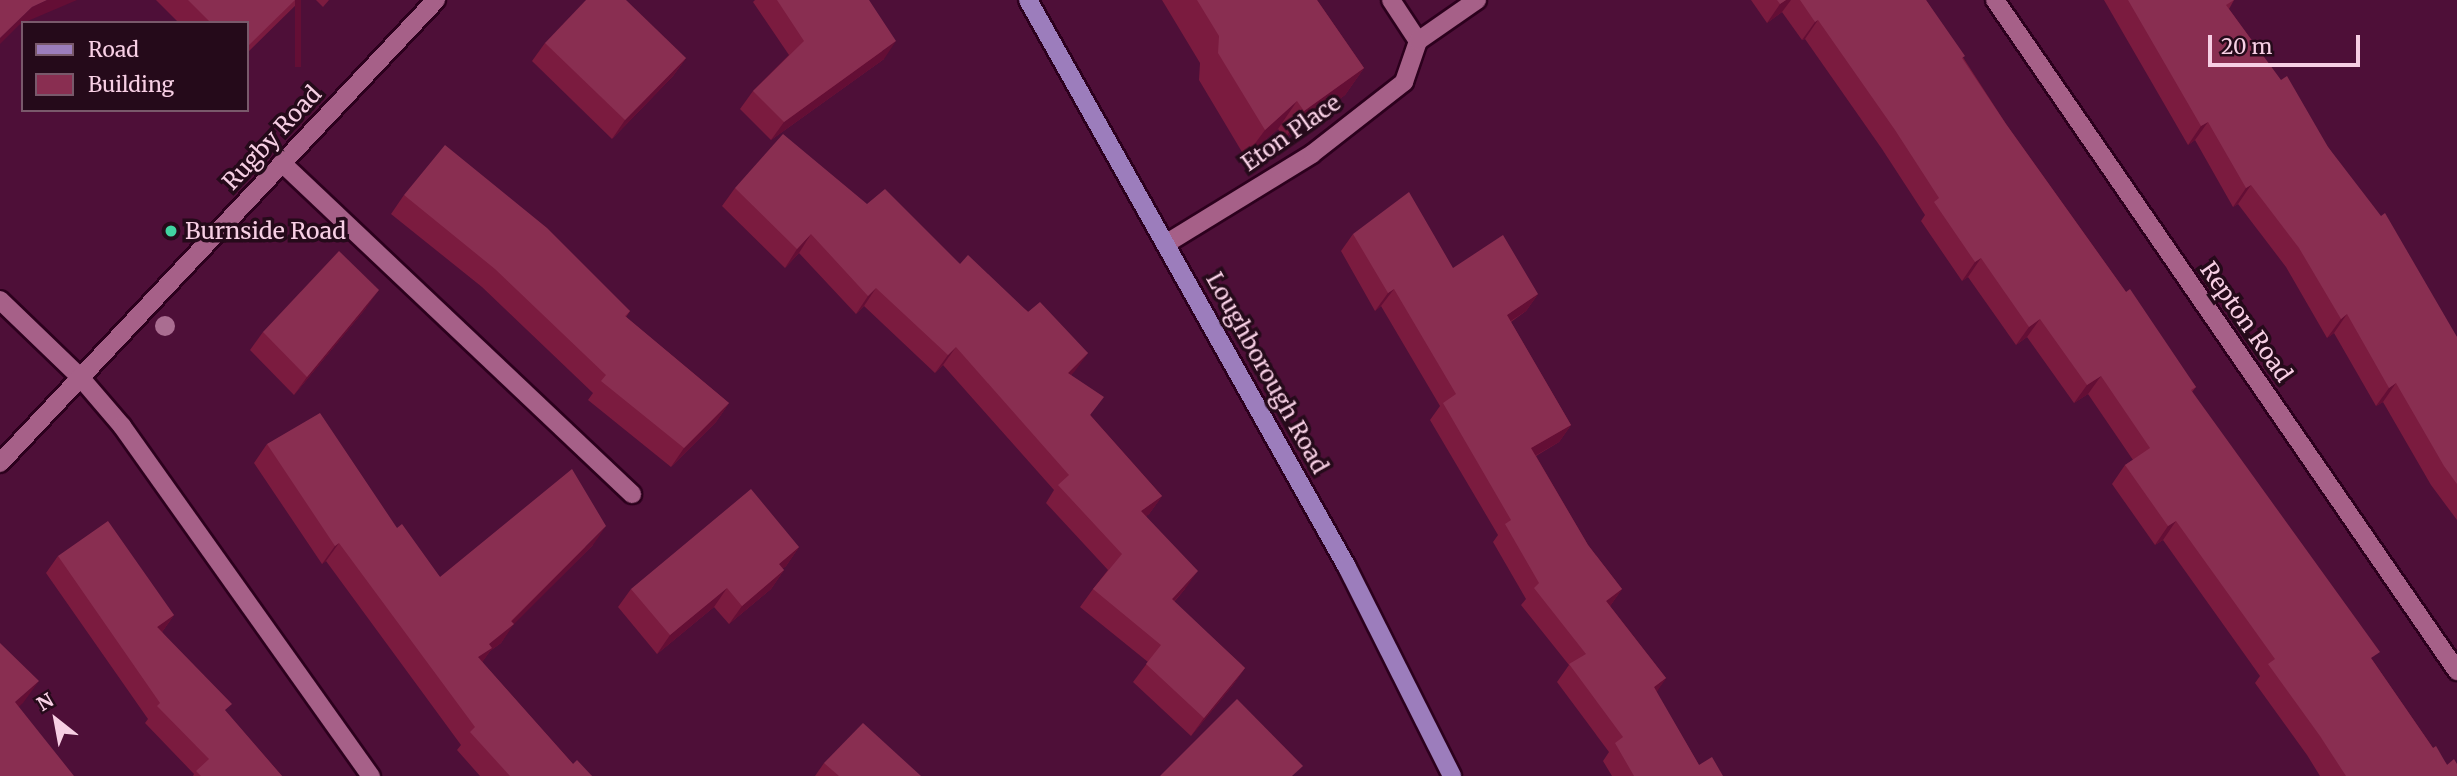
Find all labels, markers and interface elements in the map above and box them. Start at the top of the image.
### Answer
legend [21,21,248,112]
scale bar [2212,21,2364,65]
text: 20 m [2221,33,2272,60]
text: Road [88,36,139,63]
text: Building [88,71,174,98]
street label: Rugby Road [217,80,327,196]
street label: Eton Place [1236,89,1346,177]
place label: Burnside Road [185,217,346,245]
marker: Burnside Road [163,223,179,239]
street label: Repton Road [2194,257,2298,387]
street label: Loughborough Road [1200,268,1334,478]
north arrow [21,685,91,755]
text: N [33,688,58,716]

